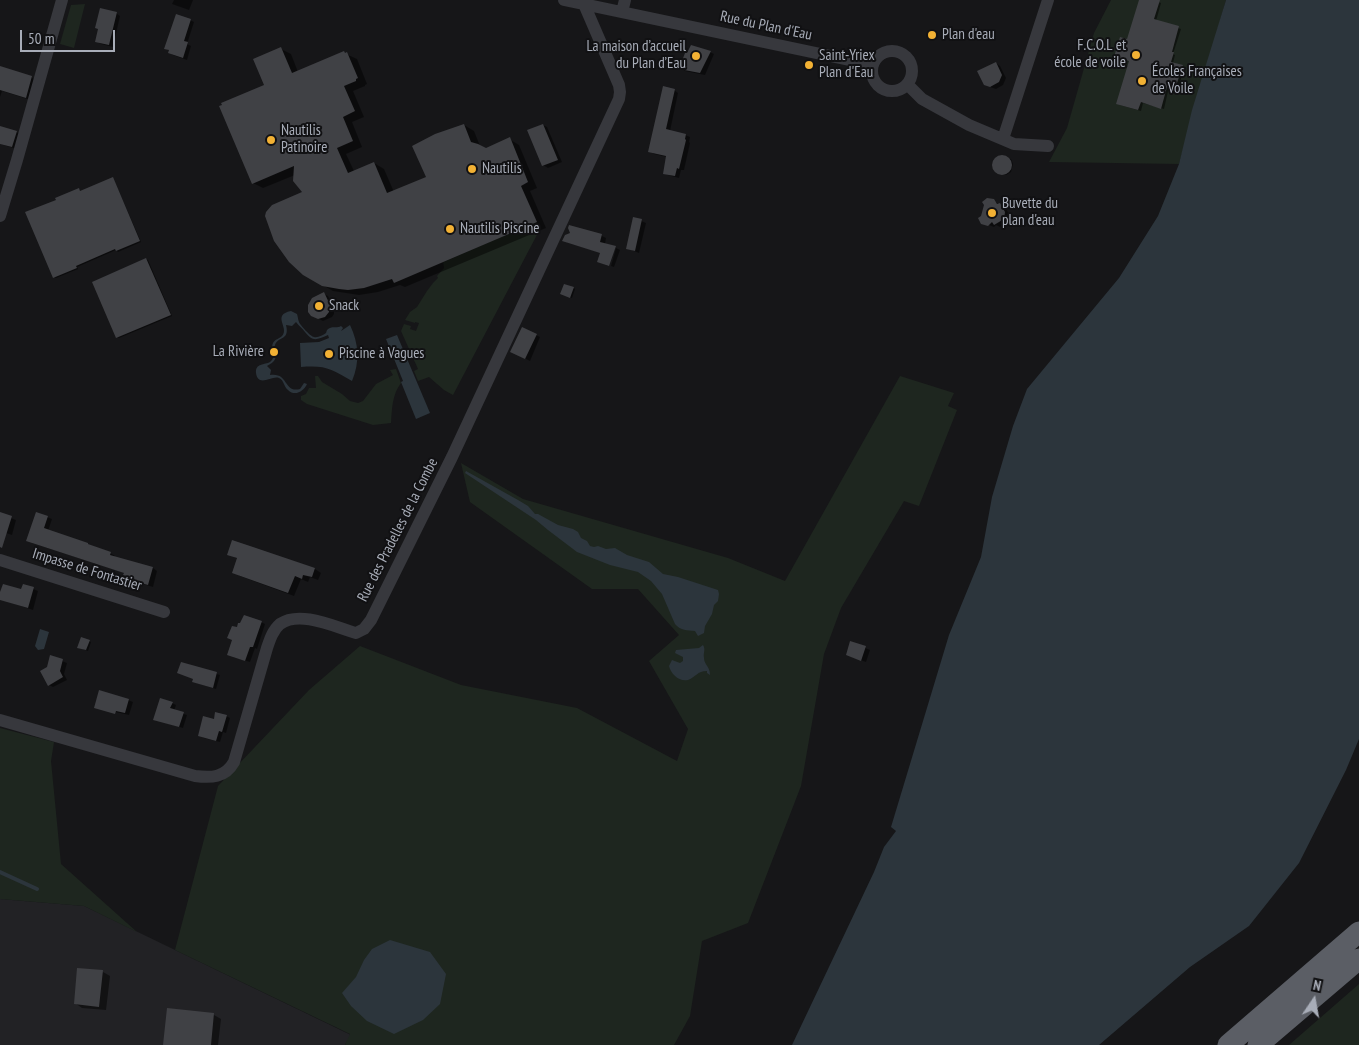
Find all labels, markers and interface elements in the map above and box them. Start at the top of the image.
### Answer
street label: Rue du Plan d'Eau [718,7,814,45]
scale bar [22,20,118,52]
place label: Plan d'eau [942,26,995,44]
text: 50 m [28,29,54,48]
marker: Plan d'eau [926,29,938,41]
place label: F.C.O.L et école de voile [1054,37,1126,72]
place label: La maison d’accueil du Plan d’Eau [586,38,686,73]
place label: Saint-Yriex Plan d'Eau [819,47,875,82]
marker: F.C.O.L et école de voile [1130,49,1142,61]
marker: La maison d’accueil du Plan d’Eau [690,50,702,62]
marker: Saint-Yriex Plan d'Eau [803,59,815,71]
place label: Écoles Françaises de Voile [1152,63,1242,98]
marker: Écoles Françaises de Voile [1136,75,1148,87]
place label: Nautilis Patinoire [281,122,327,157]
marker: Nautilis Patinoire [265,134,277,146]
place label: Nautilis [482,160,522,178]
marker: Nautilis [466,163,478,175]
place label: Buvette du plan d'eau [1002,195,1058,230]
marker: Buvette du plan d'eau [986,207,998,219]
place label: Nautilis Piscine [460,220,539,238]
marker: Nautilis Piscine [444,223,456,235]
place label: Snack [329,297,359,315]
marker: Snack [313,300,325,312]
place label: La Rivière [213,343,264,361]
place label: Piscine à Vagues [339,345,424,363]
marker: La Rivière [268,346,280,358]
marker: Piscine à Vagues [323,348,335,360]
street label: Rue des Pradelles de la Combe [354,455,442,605]
street label: Impasse de Fontastier [30,545,144,595]
north arrow [1289,975,1339,1025]
text: N [1312,976,1323,995]

